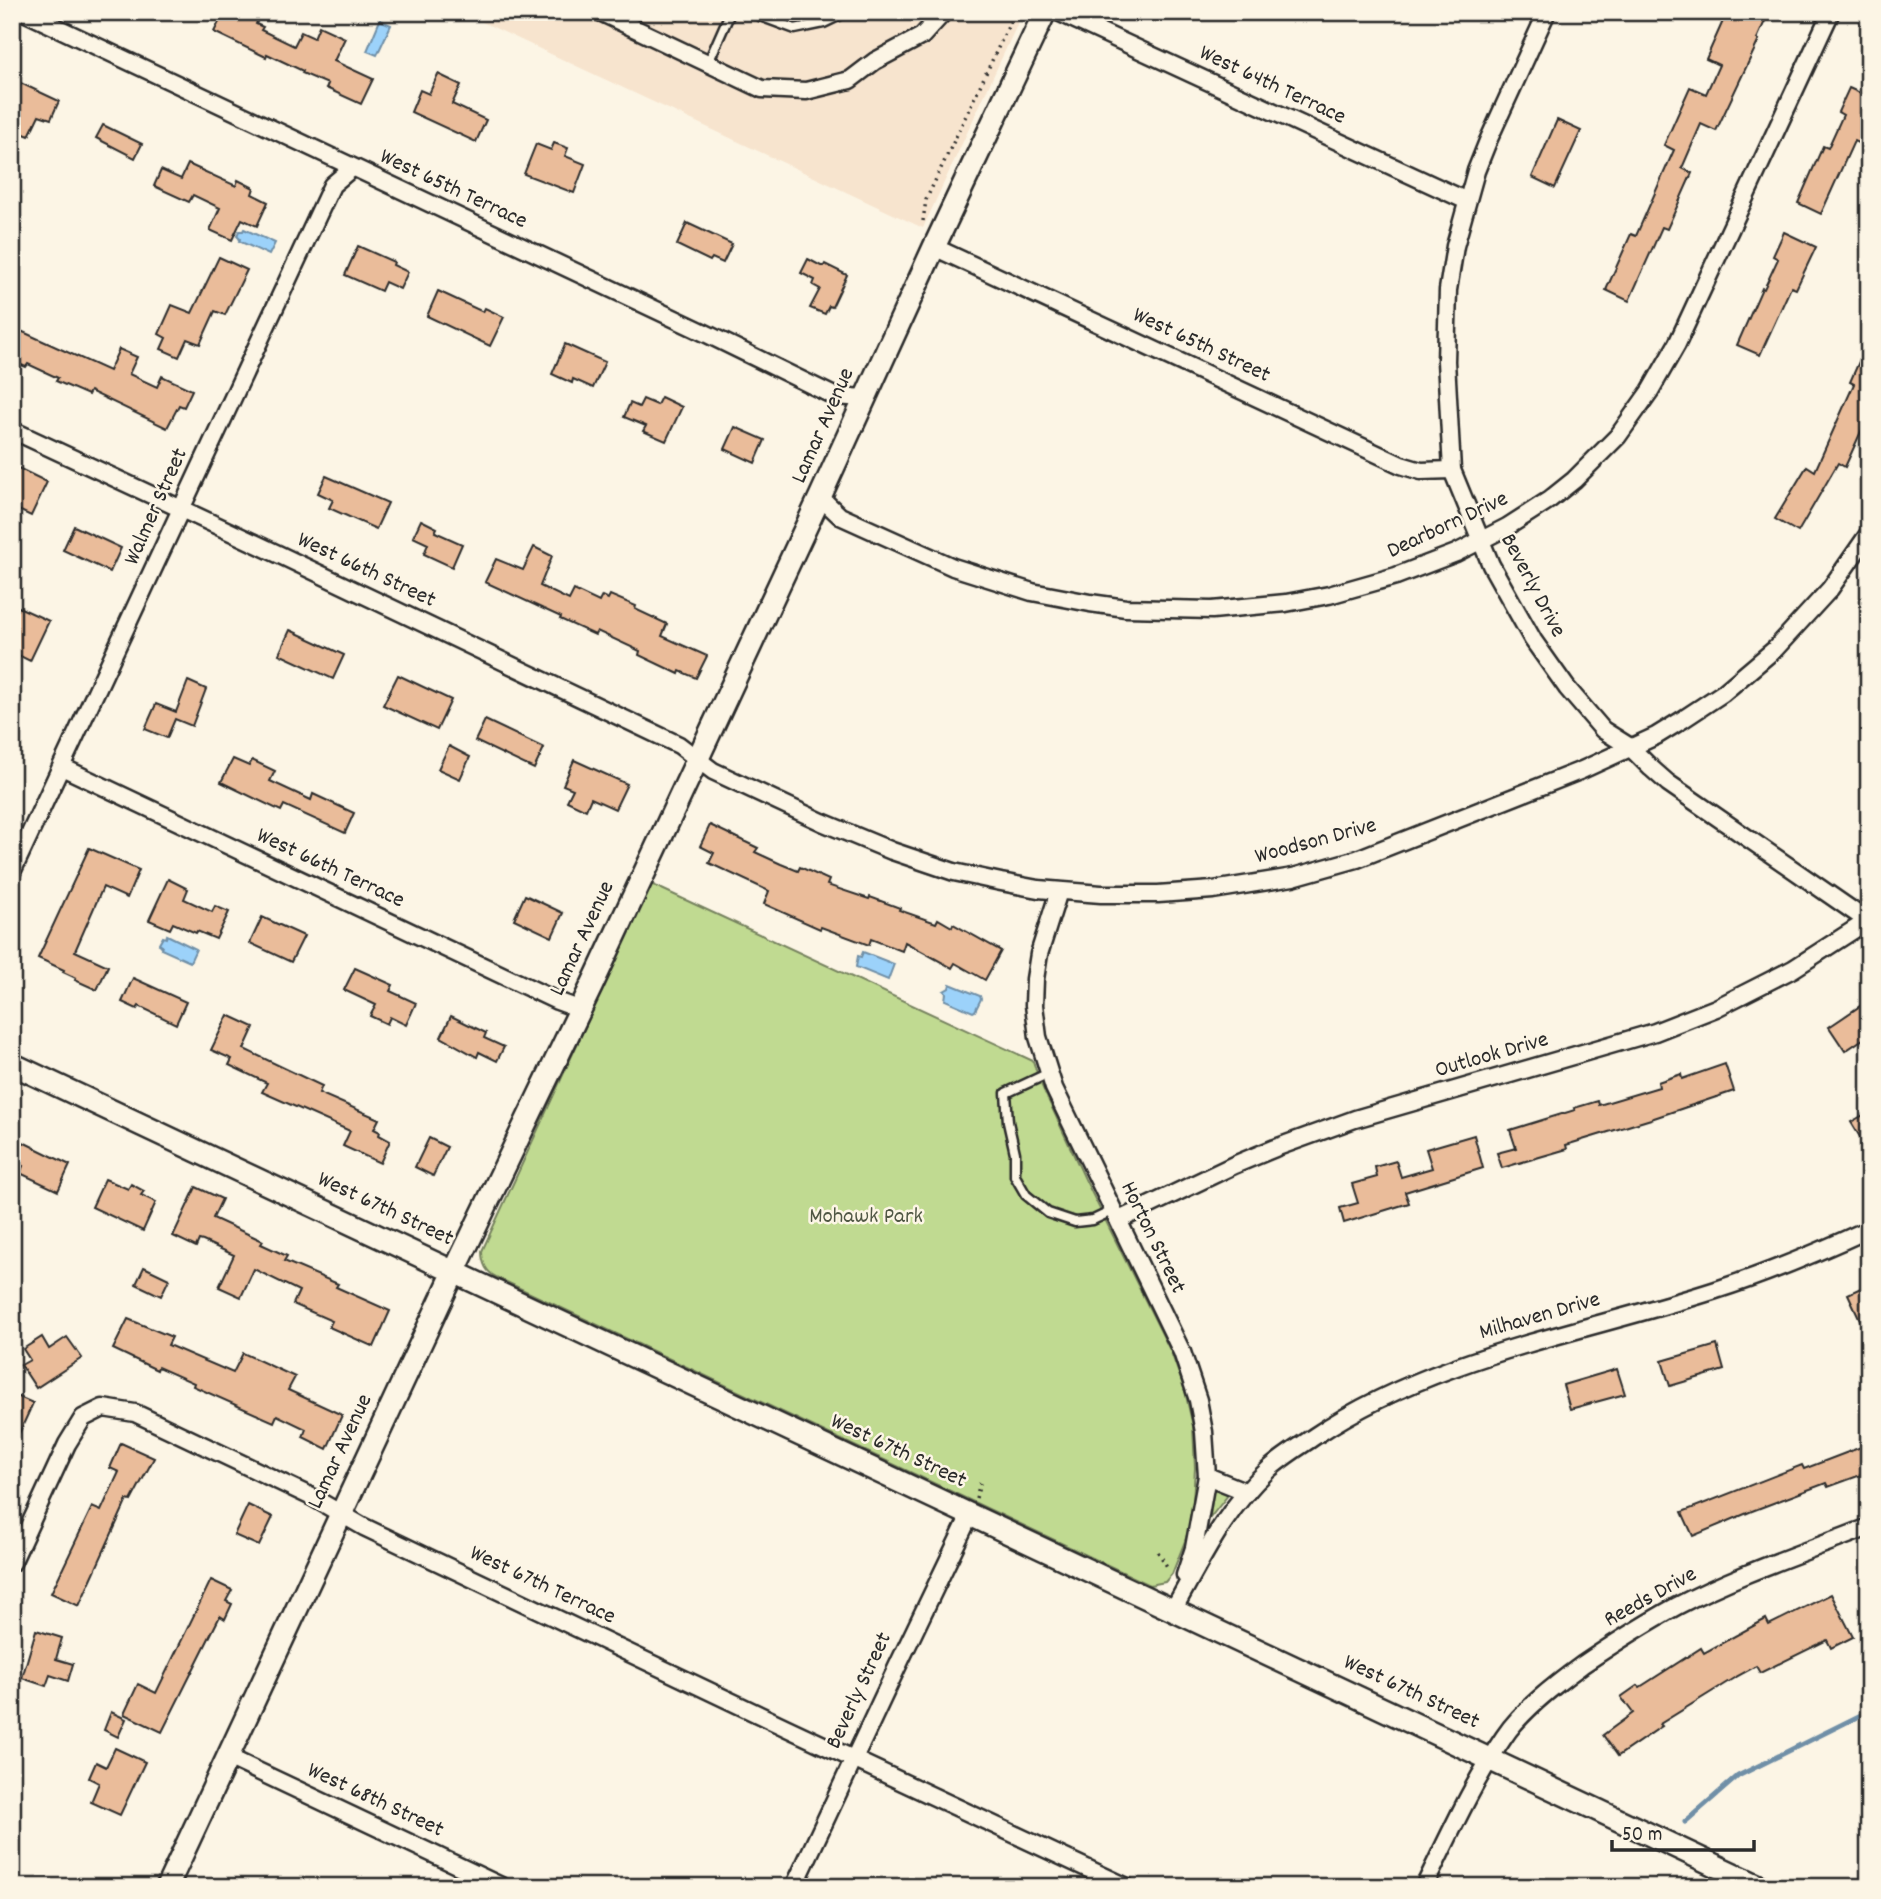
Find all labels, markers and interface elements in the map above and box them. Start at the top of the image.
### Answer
street label: West 64th Terrace [1193,38,1351,134]
street label: West 65th Terrace [374,141,532,239]
street label: West 65th Street [1127,300,1275,392]
street label: Lamar Avenue [784,363,864,489]
street label: Walmer Street [116,443,198,571]
street label: Dearborn Drive [1382,484,1514,568]
street label: West 66th Street [291,524,441,618]
street label: Beverly Drive [1491,528,1573,644]
street label: Woodson Drive [1252,810,1380,874]
street label: West 66th Terrace [250,820,410,918]
street label: Lamar Avenue [542,876,624,1002]
street label: Outlook Drive [1431,1024,1553,1088]
street label: West 67th Street [311,1164,459,1256]
street label: Horton Street [1111,1176,1193,1300]
park label: Mohawk Park [809,1201,923,1234]
street label: Milhaven Drive [1476,1284,1604,1350]
street label: Lamar Avenue [300,1389,382,1515]
street label: West 67th Street [824,1406,972,1498]
street label: West 67th Terrace [464,1538,620,1634]
street label: Reeds Drive [1599,1559,1703,1637]
street label: Beverly Street [819,1627,901,1755]
street label: West 67th Street [1337,1647,1485,1739]
street label: West 68th Street [301,1755,449,1847]
scale bar [1612,1808,1753,1852]
text: 50 m [1622,1821,1662,1851]

